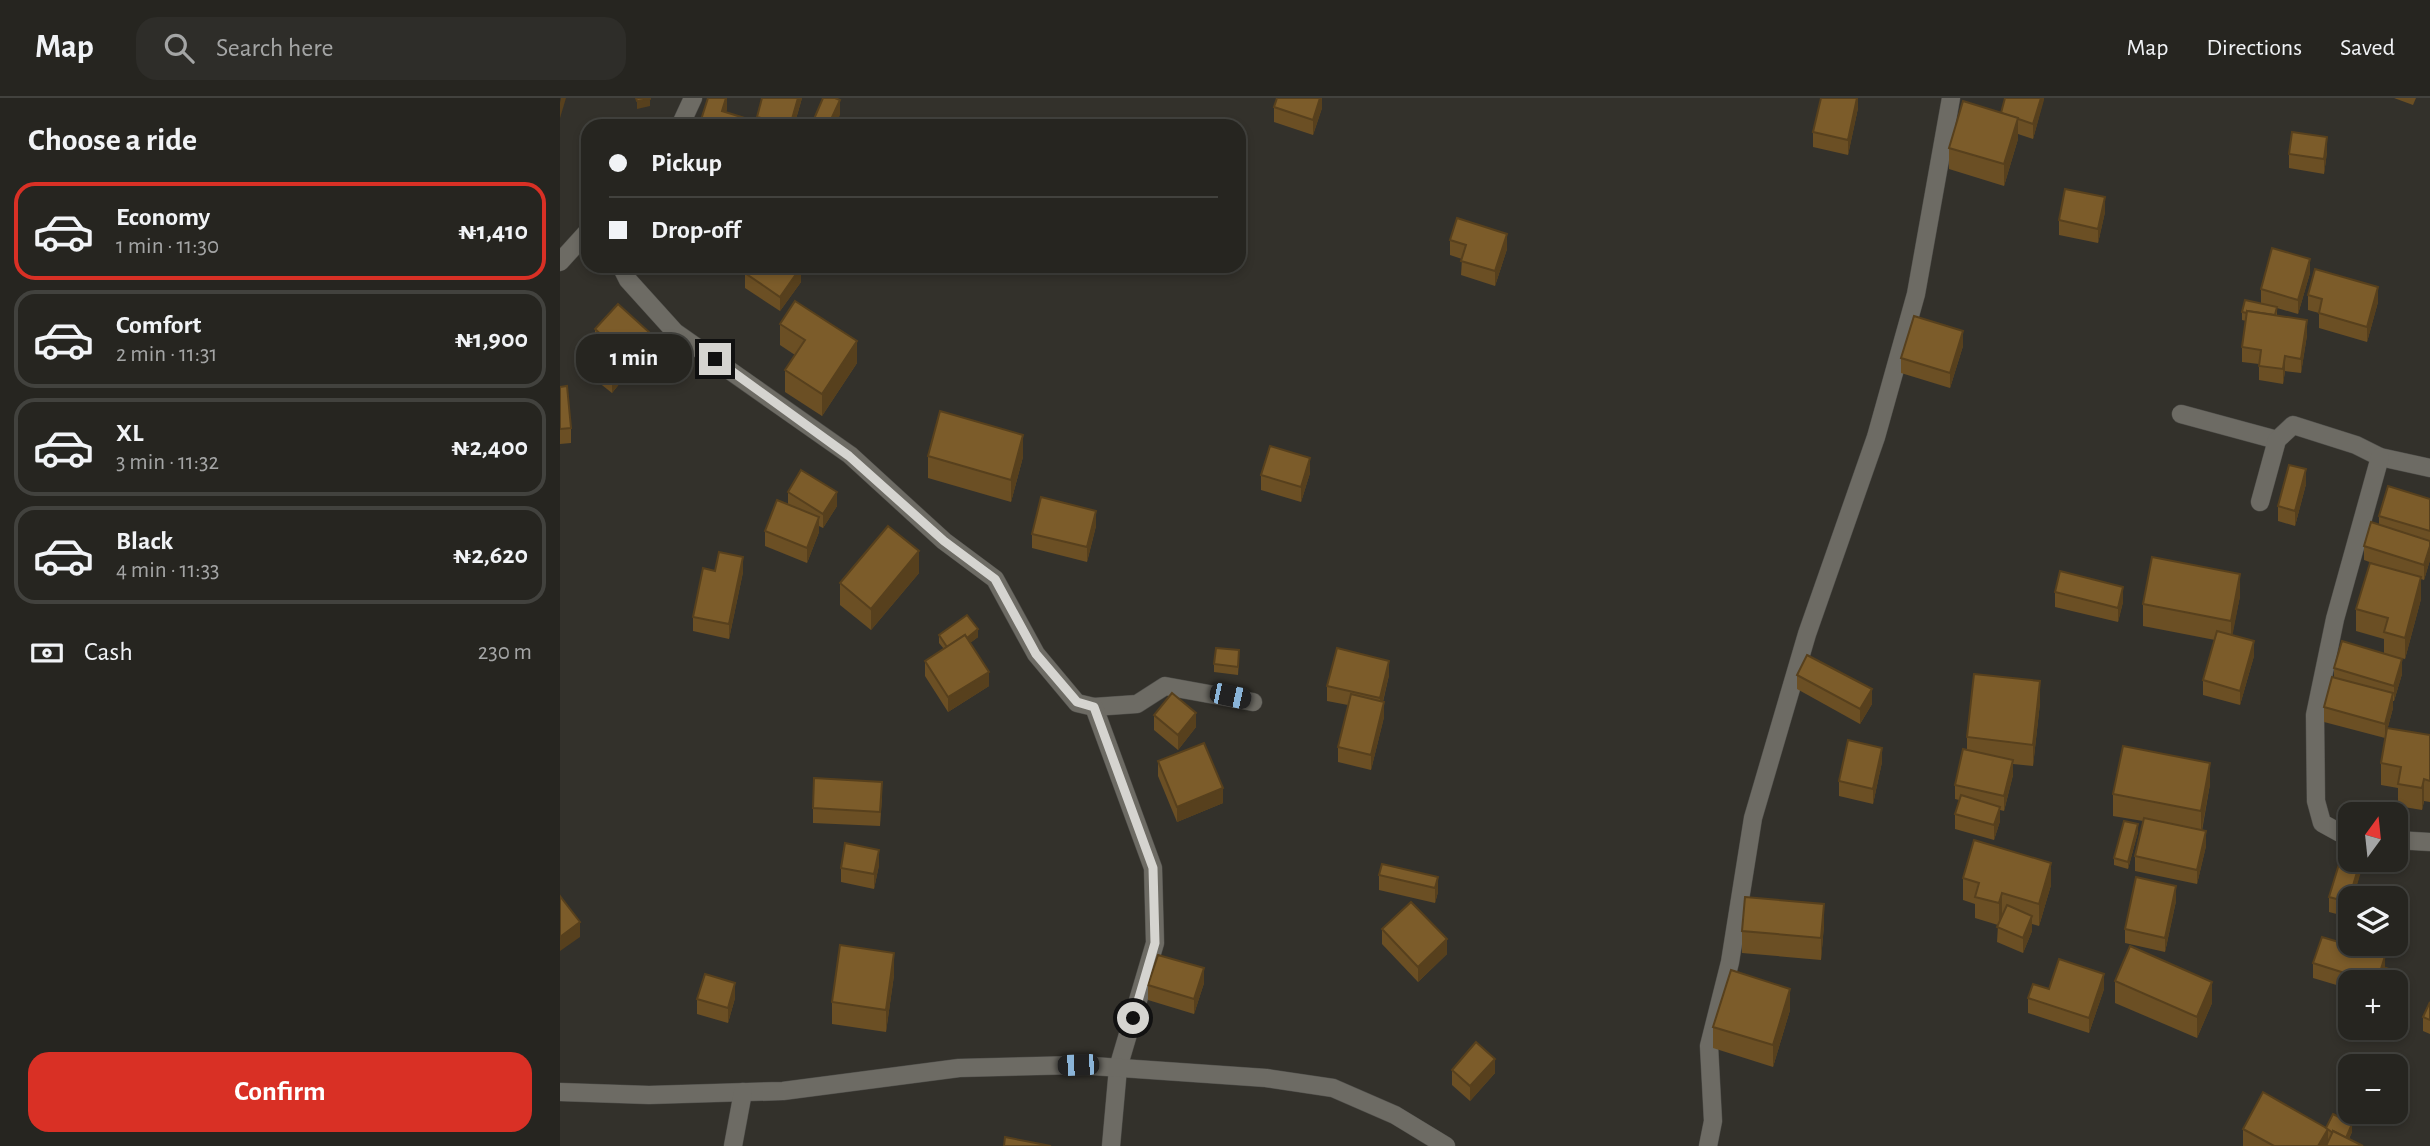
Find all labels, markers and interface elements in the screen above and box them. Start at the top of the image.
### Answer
search box [136,17,626,80]
icon: search [160,29,198,67]
text: Map [35,31,94,64]
text: Search here [216,35,334,61]
text: Map [2126,36,2168,60]
text: Directions [2206,36,2302,60]
text: Saved [2340,36,2395,60]
text: Choose a ride [28,124,197,156]
text: Pickup [651,150,722,176]
icon: car [32,200,95,263]
text: Economy [116,204,210,230]
text: Drop-off [651,217,740,243]
text: ₦1,410 [458,218,528,244]
text: 1 min · 11:30 [116,235,219,258]
icon: car [32,308,95,371]
text: Comfort [116,312,201,338]
text: ₦1,900 [455,326,528,352]
callout: 1 min [575,334,690,384]
text: 2 min · 11:31 [116,343,217,366]
route end [699,343,731,375]
text: 1 min [610,347,658,370]
icon: car [32,416,95,479]
text: XL [116,420,143,446]
text: ₦2,400 [451,434,528,460]
text: 3 min · 11:32 [116,451,219,474]
icon: car [32,524,95,587]
text: Black [116,528,173,554]
text: ₦2,620 [453,542,528,568]
text: 4 min · 11:33 [116,559,220,582]
icon: cash [28,634,66,672]
text: Cash [84,639,133,665]
text: 230 m [478,641,532,664]
car [1208,681,1253,711]
north arrow [2338,802,2408,872]
map controls [2338,802,2408,1124]
button: layers [2338,886,2408,956]
button: + [2338,970,2408,1040]
route start [1117,1002,1149,1034]
button: Confirm [28,1052,532,1132]
car [1057,1054,1100,1076]
button: − [2338,1054,2408,1124]

